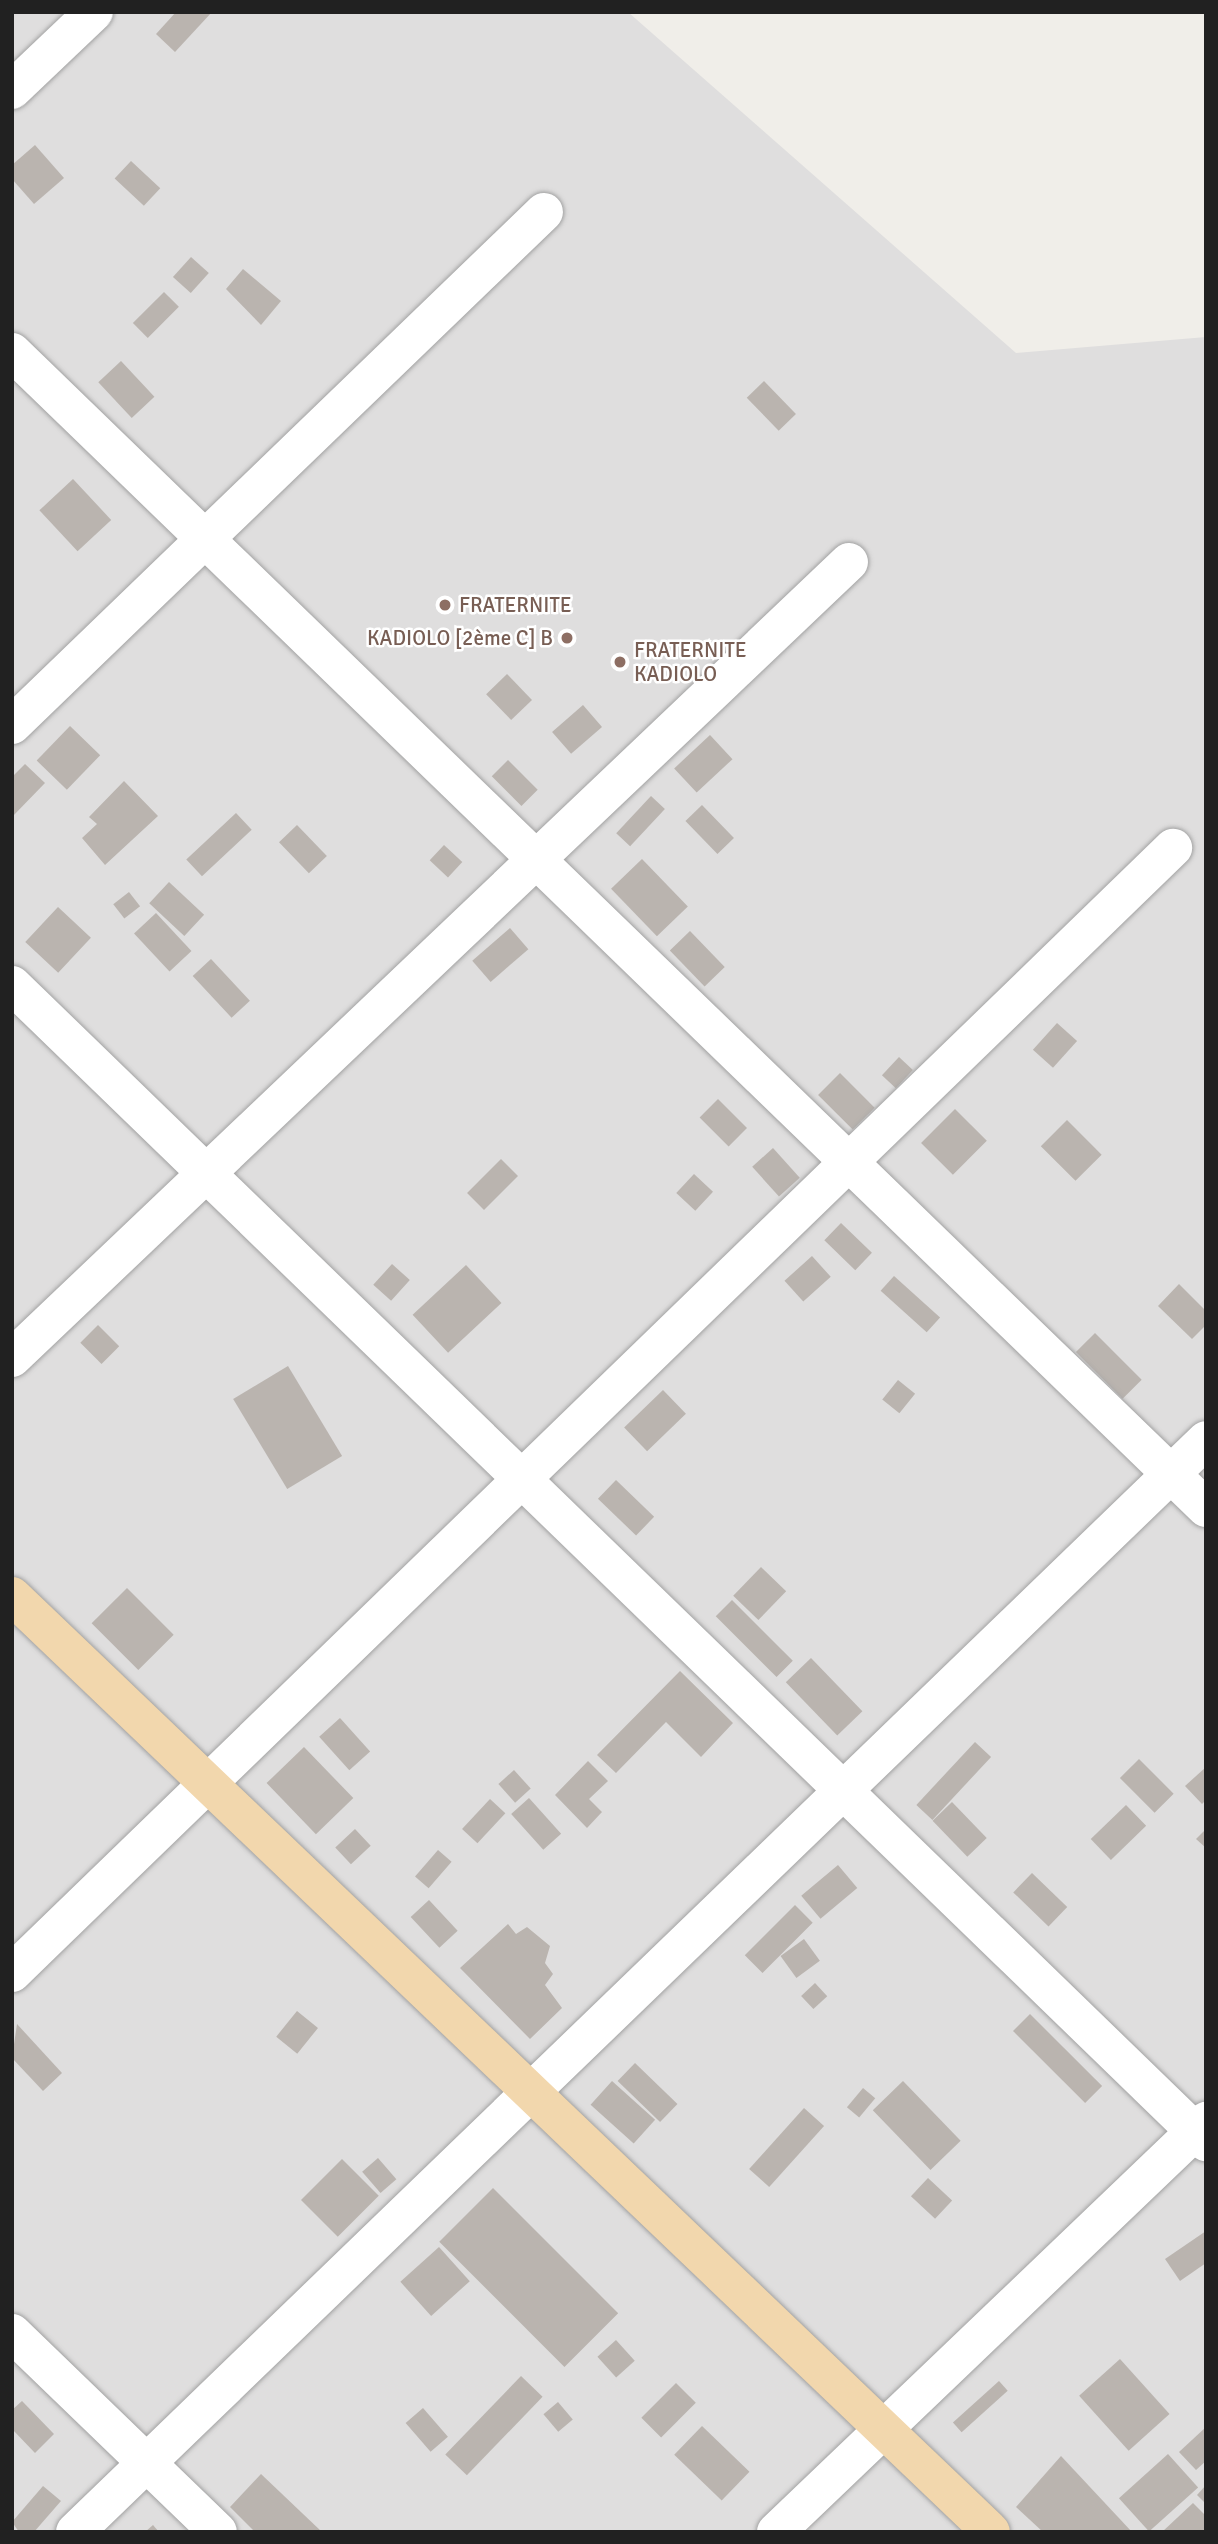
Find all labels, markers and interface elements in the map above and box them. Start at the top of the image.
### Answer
place label: FRATERNITE [459,592,572,618]
marker: FRATERNITE [437,597,453,613]
place label: KADIOLO [2ème C] B [367,625,553,651]
marker: KADIOLO [2ème C] B [559,630,575,646]
place label: FRATERNITE KADIOLO [634,637,747,687]
marker: FRATERNITE KADIOLO [612,654,628,670]

